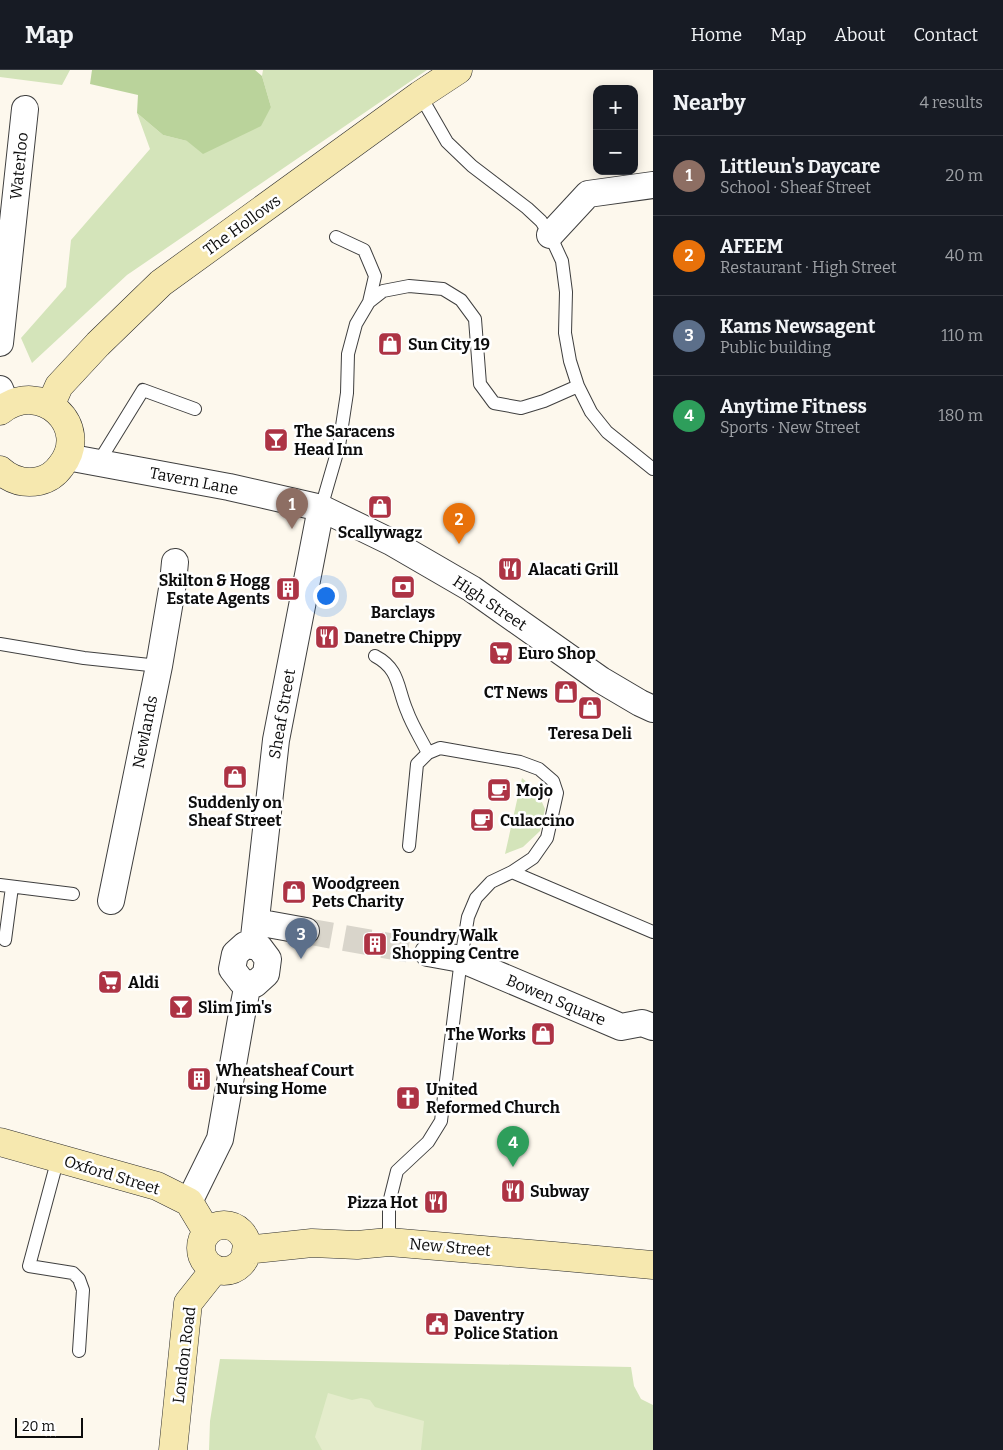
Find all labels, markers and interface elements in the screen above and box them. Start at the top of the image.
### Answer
text: Map [25,21,74,49]
text: Home [691,24,742,46]
text: Map [770,24,806,46]
text: About [834,24,885,46]
text: Contact [913,24,978,46]
map controls [593,85,638,175]
button: + [593,85,638,130]
text: Nearby [673,90,746,116]
text: 4 results [920,93,983,112]
button: − [593,130,638,175]
street label: Waterloo [6,131,32,201]
text: Littleun's Daycare [720,155,880,178]
text: 1 [686,166,692,185]
text: 20 m [946,166,983,185]
text: School · Sheaf Street [720,178,871,197]
street label: The Hollows [200,191,284,259]
text: AFEEM [720,235,783,258]
text: 2 [684,246,694,265]
text: 40 m [945,246,983,265]
text: Restaurant · High Street [720,258,896,277]
text: Kams Newsagent [720,315,876,338]
text: 3 [684,326,694,345]
text: 110 m [941,326,983,345]
shop icon: Sun City 19 [377,331,403,357]
place label: Sun City 19 [408,335,490,354]
text: Public building [720,338,831,357]
text: Anytime Fitness [720,395,867,418]
text: 4 [684,406,694,425]
text: 180 m [938,406,983,425]
text: Sports · New Street [720,418,860,437]
place label: The Saracens Head Inn [294,422,395,459]
bar icon: The Saracens Head Inn [263,427,289,453]
street label: Tavern Lane [148,463,240,499]
pin: 1 [276,488,308,529]
shop icon: Scallywagz [367,494,393,520]
pin: 2 [443,503,475,544]
place label: Scallywagz [338,523,422,542]
restaurant icon: Alacati Grill [497,556,523,582]
place label: Alacati Grill [528,560,618,579]
place label: Skilton & Hogg Estate Agents [159,571,270,608]
street label: High Street [450,571,531,635]
bank icon: Barclays [390,574,416,600]
building icon: Skilton & Hogg Estate Agents [275,576,301,602]
your location [313,583,339,609]
place label: Barclays [371,603,435,622]
restaurant icon: Danetre Chippy [314,624,340,650]
place label: Danetre Chippy [344,628,462,647]
supermarket icon: Euro Shop [488,640,514,666]
place label: Euro Shop [518,644,596,663]
street label: Sheaf Street [265,667,299,760]
shop icon: CT News [553,679,579,705]
place label: CT News [484,683,548,702]
street label: Newlands [129,694,161,770]
shop icon: Teresa Deli [577,695,603,721]
place label: Teresa Deli [548,724,632,743]
shop icon: Suddenly on Sheaf Street [222,764,248,790]
cafe icon: Mojo [486,777,512,803]
place label: Mojo [516,781,553,800]
place label: Suddenly on Sheaf Street [188,793,283,830]
cafe icon: Culaccino [469,807,495,833]
place label: Culaccino [500,811,574,830]
place label: Woodgreen Pets Charity [312,874,404,911]
shop icon: Woodgreen Pets Charity [281,879,307,905]
pin: 3 [285,918,317,959]
place label: Foundry Walk Shopping Centre [392,926,519,963]
building icon: Foundry Walk Shopping Centre [362,931,388,957]
supermarket icon: Aldi [97,969,123,995]
street label: Bowen Square [503,970,609,1030]
place label: Aldi [128,973,159,992]
bar icon: Slim Jim's [168,994,194,1020]
place label: Slim Jim's [198,998,272,1017]
shop icon: The Works [530,1021,556,1047]
place label: The Works [446,1025,526,1044]
place label: Wheatsheaf Court Nursing Home [216,1061,355,1098]
building icon: Wheatsheaf Court Nursing Home [186,1066,212,1092]
place label: United Reformed Church [426,1080,560,1117]
church icon: United Reformed Church [395,1085,421,1111]
pin: 4 [497,1126,529,1167]
street label: Oxford Street [62,1151,162,1199]
restaurant icon: Subway [500,1178,526,1204]
place label: Subway [530,1182,589,1201]
restaurant icon: Pizza Hot [423,1189,449,1215]
place label: Pizza Hot [347,1193,419,1212]
street label: New Street [408,1234,492,1260]
street label: London Road [169,1305,199,1405]
place label: Daventry Police Station [454,1306,559,1343]
public building icon: Daventry Police Station [424,1311,450,1337]
scale bar [15,1415,82,1438]
text: 20 m [22,1418,55,1435]

